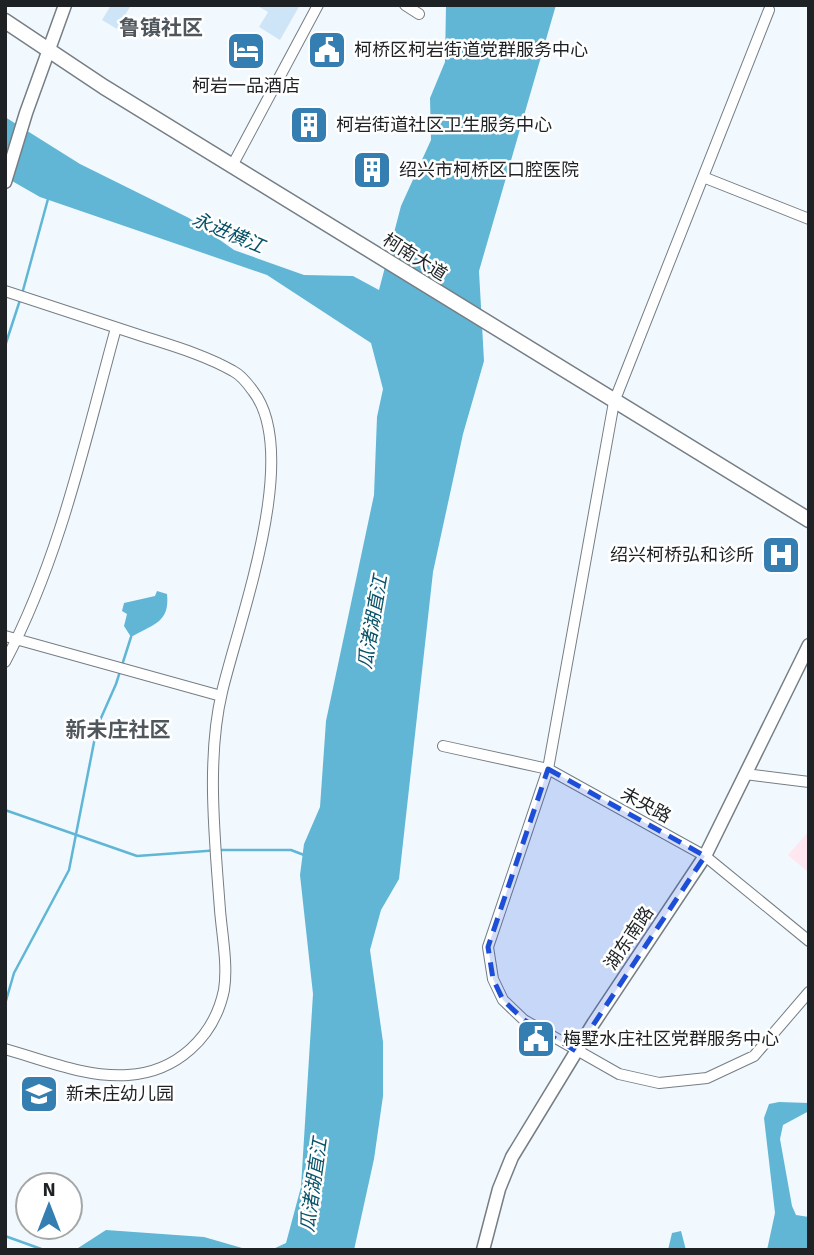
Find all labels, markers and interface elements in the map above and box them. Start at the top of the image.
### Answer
district label: 鲁镇社区 [119,15,203,41]
public building icon: 柯桥区柯岩街道党群服务中心 [306,29,348,71]
hotel icon: 柯岩一品酒店 [225,30,267,72]
place label: 柯桥区柯岩街道党群服务中心 [354,39,588,61]
place label: 柯岩一品酒店 [192,75,300,97]
building icon: 柯岩街道社区卫生服务中心 [288,104,330,146]
place label: 柯岩街道社区卫生服务中心 [336,114,552,136]
building icon: 绍兴市柯桥区口腔医院 [351,149,393,191]
place label: 绍兴市柯桥区口腔医院 [399,159,579,181]
water label: 永进横江 [188,207,270,260]
street label: 柯南大道 [379,229,451,285]
hospital icon: 绍兴柯桥弘和诊所 [760,534,802,576]
place label: 绍兴柯桥弘和诊所 [610,544,754,566]
water label: 瓜渚湖直江 [353,571,393,671]
district label: 新未庄社区 [66,717,171,743]
street label: 未央路 [617,782,675,828]
street label: 湖东南路 [600,902,658,974]
public building icon: 梅墅水庄社区党群服务中心 [515,1018,557,1060]
place label: 梅墅水庄社区党群服务中心 [563,1028,779,1050]
school or university icon: 新未庄幼儿园 [18,1073,60,1115]
place label: 新未庄幼儿园 [66,1083,174,1105]
water label: 瓜渚湖直江 [296,1134,333,1234]
north arrow [14,1171,84,1241]
text: N [42,1178,56,1202]

